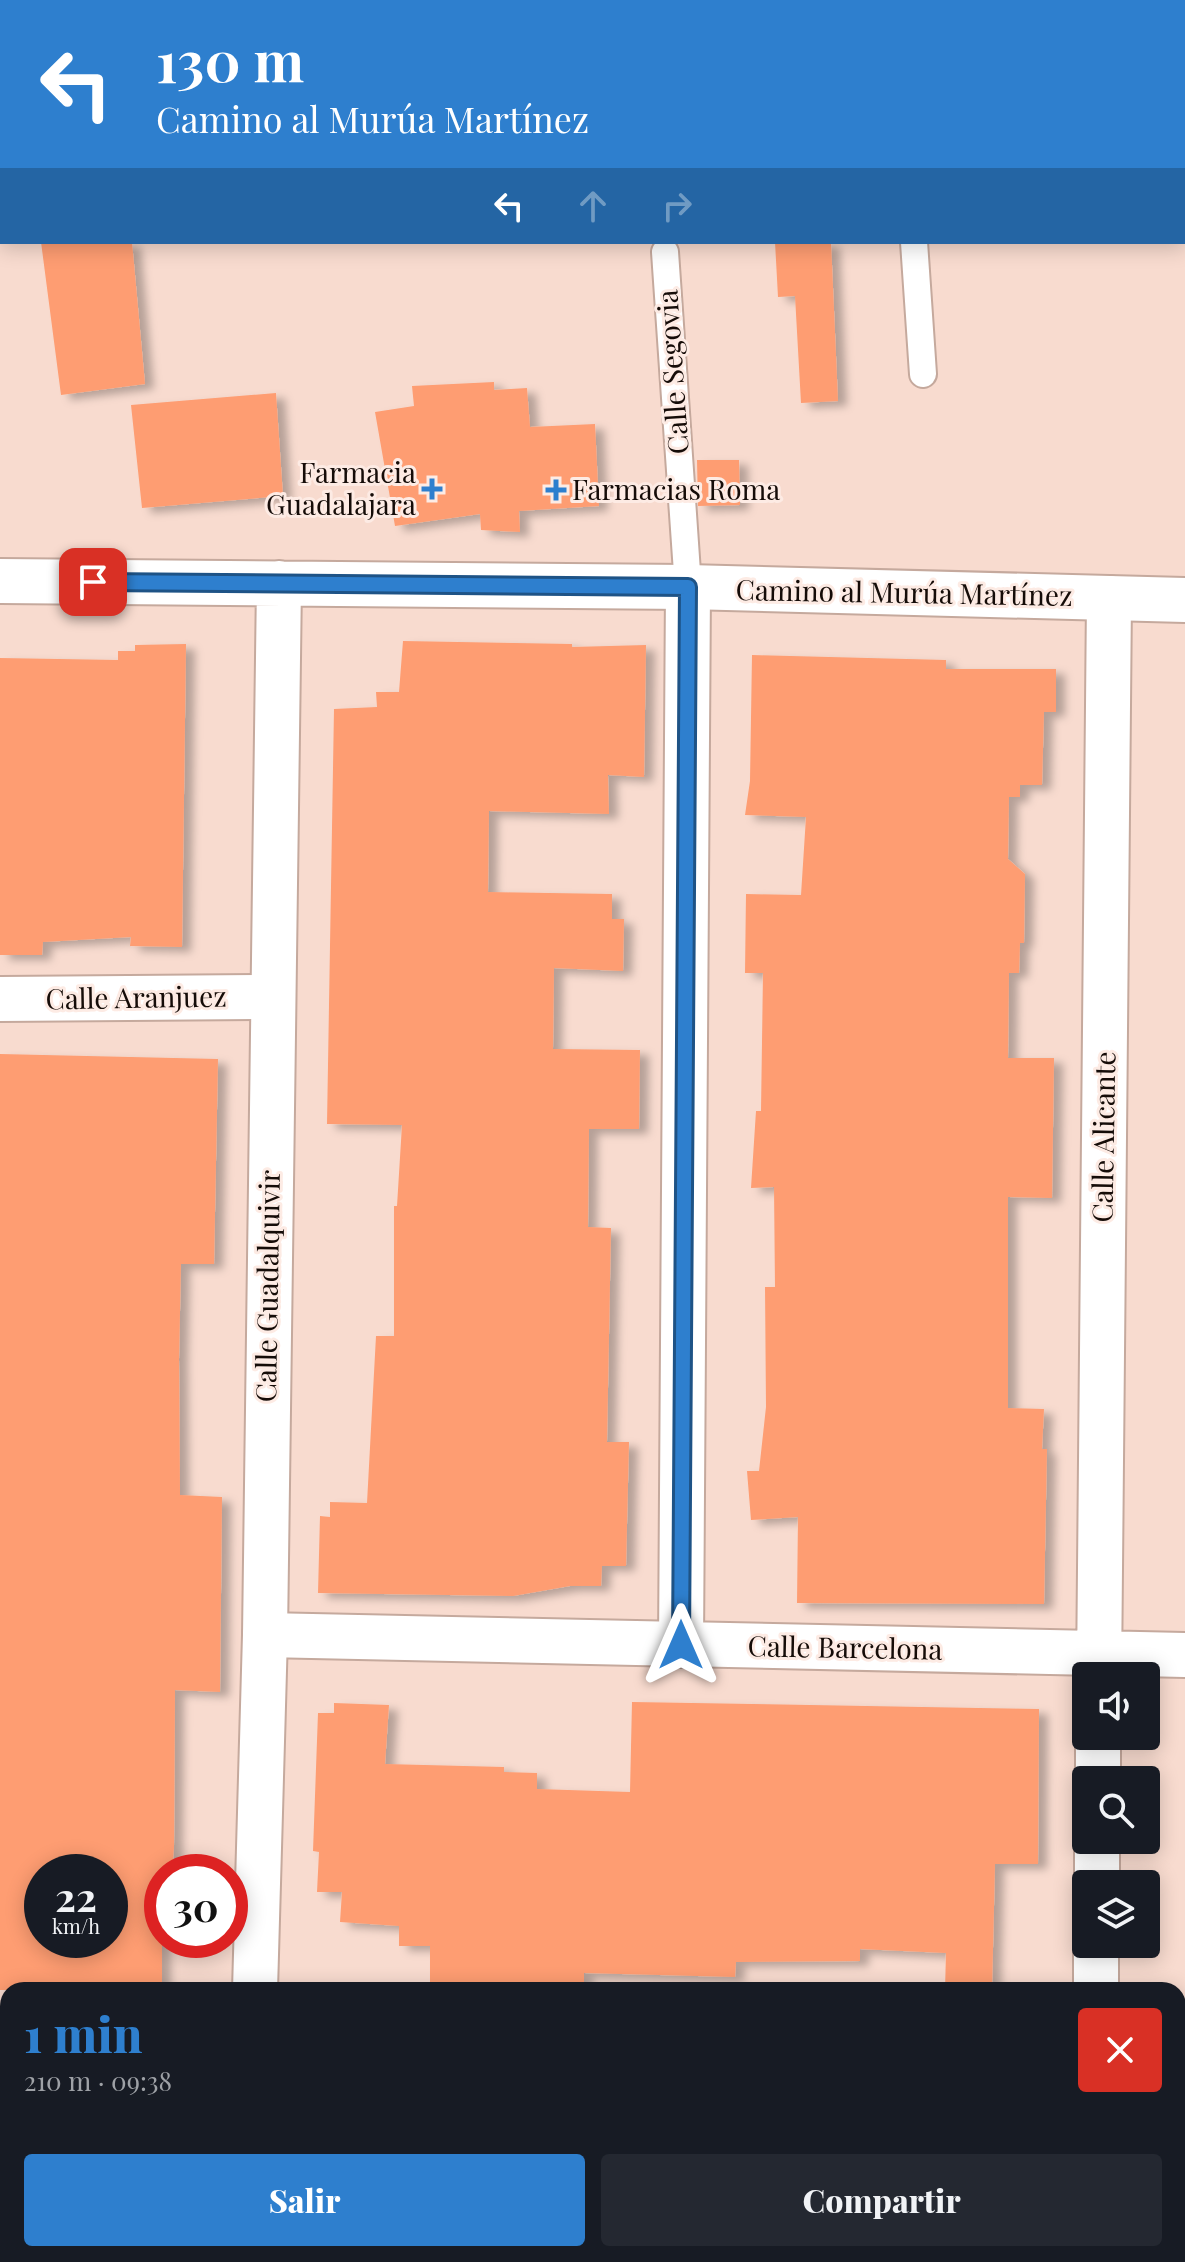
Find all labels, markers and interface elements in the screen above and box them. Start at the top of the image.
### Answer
text: 130 m [156,22,304,97]
icon: left [24,32,128,136]
text: Camino al Murúa Martínez [156,94,589,142]
icon: left [487,184,531,228]
icon: ahead [571,184,615,228]
icon: right [655,184,699,228]
street label: Calle Segovia [647,289,696,456]
place label: Farmacia Guadalajara [266,453,416,522]
place label: Farmacias Roma [572,470,780,507]
marker: Farmacia Guadalajara [423,480,441,498]
marker: Farmacias Roma [547,481,565,499]
pin [59,548,127,616]
icon: arrive [71,560,115,604]
street label: Camino al Murúa Martínez [735,570,1073,613]
street label: Calle Aranjuez [45,976,227,1017]
street label: Calle Alicante [1083,1051,1122,1223]
street label: Calle Guadalquivir [246,1169,287,1403]
position arrow [639,1603,723,1687]
street label: Calle Barcelona [747,1626,943,1667]
map controls [1072,1662,1160,1958]
button: sound [1072,1662,1160,1750]
button: search [1072,1766,1160,1854]
speed limit sign: 30 [144,1854,248,1958]
text: 22 [55,1869,97,1922]
button: layers [1072,1870,1160,1958]
text: km/h [52,1912,100,1939]
text: 1 min [24,2001,142,2065]
button: close [1078,2008,1162,2092]
text: 210 m · 09:38 [24,2063,172,2098]
button: Salir [24,2154,585,2246]
button: Compartir [601,2154,1162,2246]

